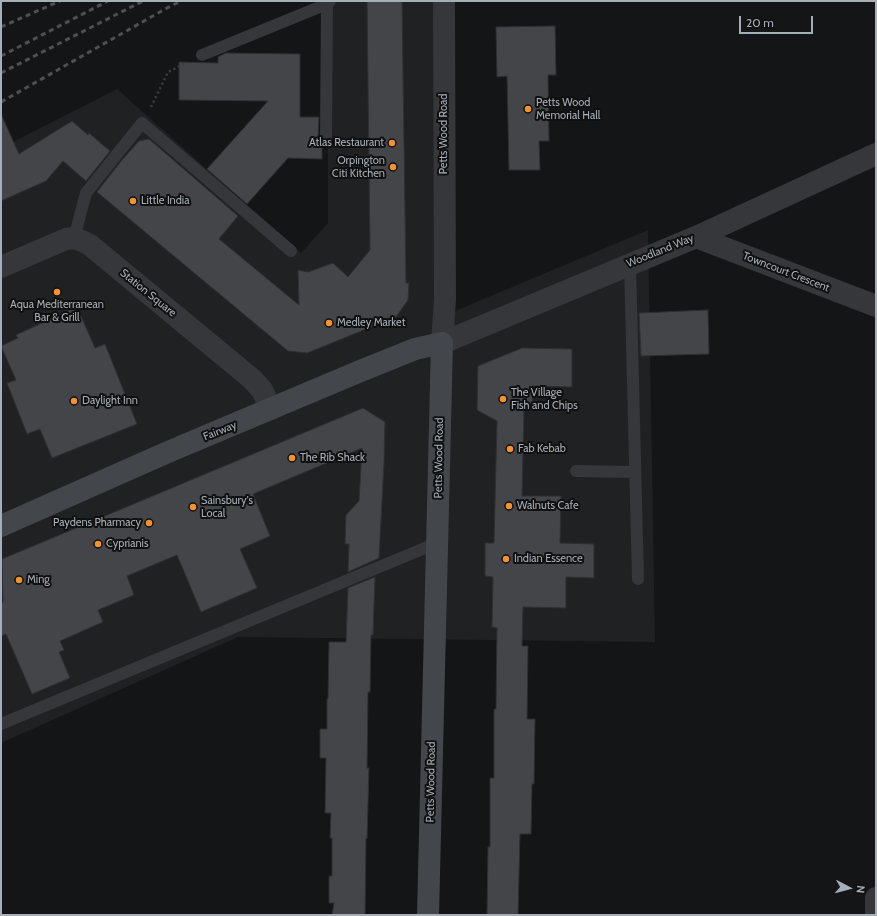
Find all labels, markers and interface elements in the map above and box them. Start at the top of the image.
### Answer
scale bar [741,8,815,34]
text: 20 m [746,15,774,30]
street label: Petts Wood Road [437,94,451,174]
place label: Petts Wood Memorial Hall [536,96,600,122]
marker: Petts Wood Memorial Hall [523,104,533,114]
place label: Atlas Restaurant [309,136,384,150]
marker: Atlas Restaurant [387,138,397,148]
place label: Orpington Citi Kitchen [332,154,385,180]
marker: Orpington Citi Kitchen [388,162,398,172]
place label: Little India [141,194,189,208]
marker: Little India [128,196,138,206]
street label: Woodland Way [624,232,696,270]
street label: Towncourt Crescent [741,249,831,295]
street label: Station Square [117,266,179,320]
marker: Aqua Mediterranean Bar & Grill [52,287,62,297]
place label: Aqua Mediterranean Bar & Grill [10,298,104,324]
place label: Medley Market [337,316,405,330]
marker: Medley Market [324,318,334,328]
place label: The Village Fish and Chips [511,386,578,412]
place label: Daylight Inn [82,394,138,408]
marker: The Village Fish and Chips [498,394,508,404]
marker: Daylight Inn [69,396,79,406]
street label: Fairway [201,418,239,444]
street label: Petts Wood Road [432,418,446,498]
place label: Fab Kebab [518,442,566,456]
marker: Fab Kebab [505,444,515,454]
place label: The Rib Shack [300,451,365,465]
marker: The Rib Shack [287,453,297,463]
place label: Sainsbury's Local [201,494,253,520]
place label: Walnuts Cafe [517,499,579,513]
marker: Walnuts Cafe [504,501,514,511]
marker: Sainsbury's Local [188,502,198,512]
place label: Paydens Pharmacy [53,516,141,530]
marker: Paydens Pharmacy [144,518,154,528]
place label: Cyprianis [106,537,149,551]
marker: Cyprianis [93,539,103,549]
place label: Indian Essence [514,552,583,566]
marker: Indian Essence [501,554,511,564]
place label: Ming [27,573,50,587]
marker: Ming [14,575,24,585]
street label: Petts Wood Road [424,742,438,822]
north arrow [829,868,869,908]
text: N [854,885,868,894]

